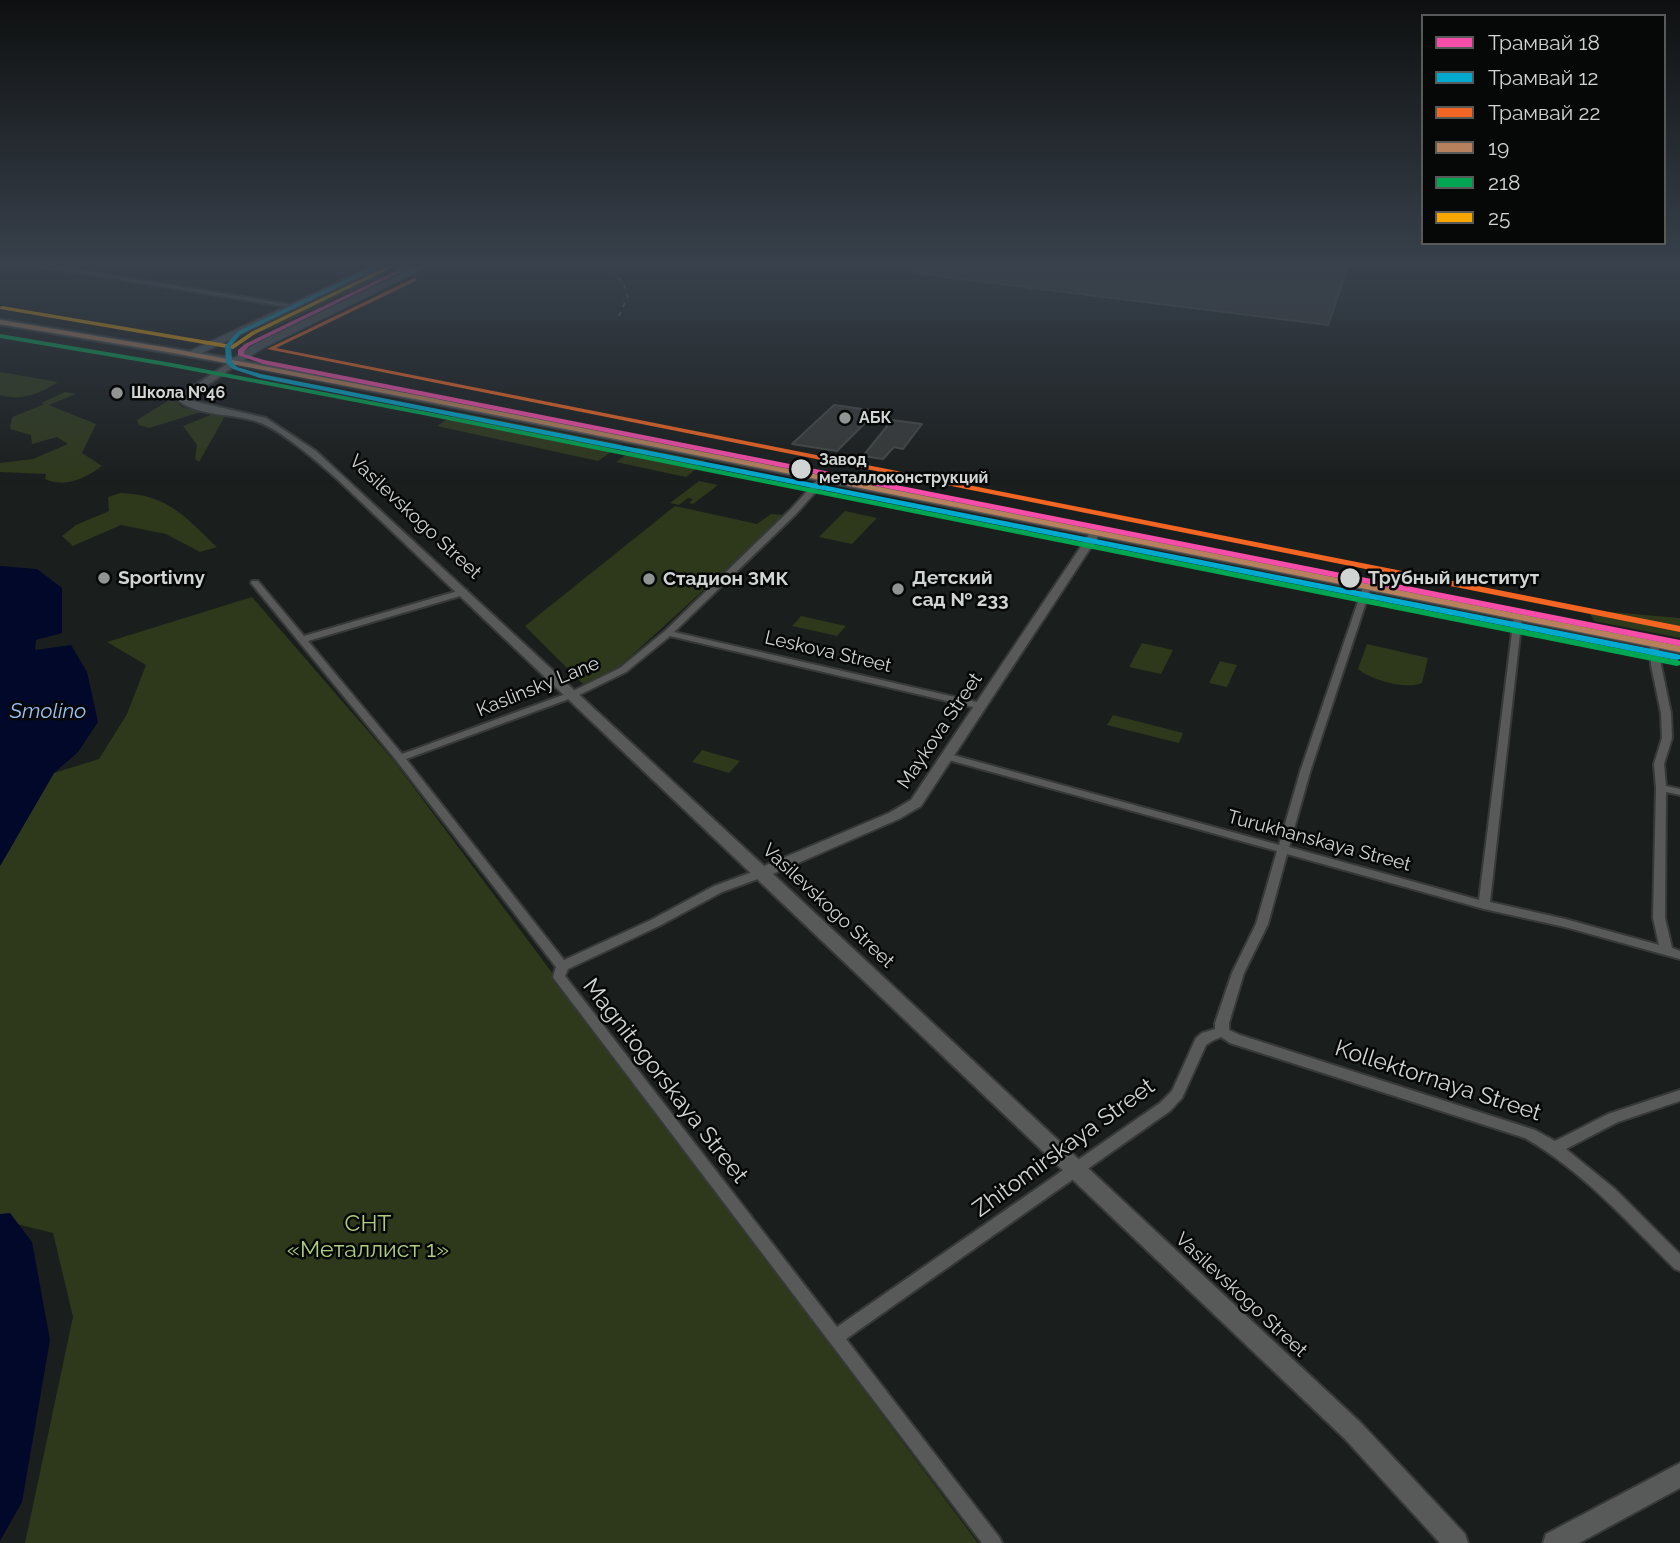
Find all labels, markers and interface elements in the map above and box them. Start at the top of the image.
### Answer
legend [1421,14,1666,245]
text: Трамвай 18 [1488,30,1600,55]
text: Трамвай 12 [1488,65,1599,90]
text: Трамвай 22 [1488,100,1600,125]
text: 19 [1488,135,1509,160]
text: 218 [1488,170,1520,195]
text: 25 [1488,205,1510,230]
place label: Школа №46 [131,383,225,403]
marker: Школа №46 [109,385,125,401]
place label: АБК [859,408,891,428]
marker: АБК [837,410,853,426]
street label: Vasilevskogo Street [344,450,486,584]
place label: Завод металлоконструкций [819,450,988,488]
marker: Завод металлоконструкций [789,457,813,481]
marker: Трубный институт [1338,566,1362,590]
place label: Sportivny [118,567,205,589]
place label: Детский сад № 233 [912,567,1009,611]
place label: Трубный институт [1368,567,1539,589]
place label: Стадион ЗМК [663,568,789,590]
marker: Sportivny [96,570,112,586]
marker: Стадион ЗМК [641,571,657,587]
marker: Детский сад № 233 [890,581,906,597]
street label: Leskova Street [762,626,894,678]
street label: Kaslinsky Lane [473,652,603,722]
street label: Maykova Street [893,669,987,793]
water label: Smolino [10,699,86,725]
street label: Turukhanskaya Street [1225,806,1413,876]
street label: Vasilevskogo Street [757,839,899,973]
street label: Magnitogorskaya Street [577,973,753,1189]
street label: Kollektornaya Street [1331,1035,1545,1127]
street label: Zhitomirskaya Street [968,1073,1160,1223]
park label: СНТ «Металлист 1» [287,1210,449,1264]
street label: Vasilevskogo Street [1170,1228,1312,1362]

